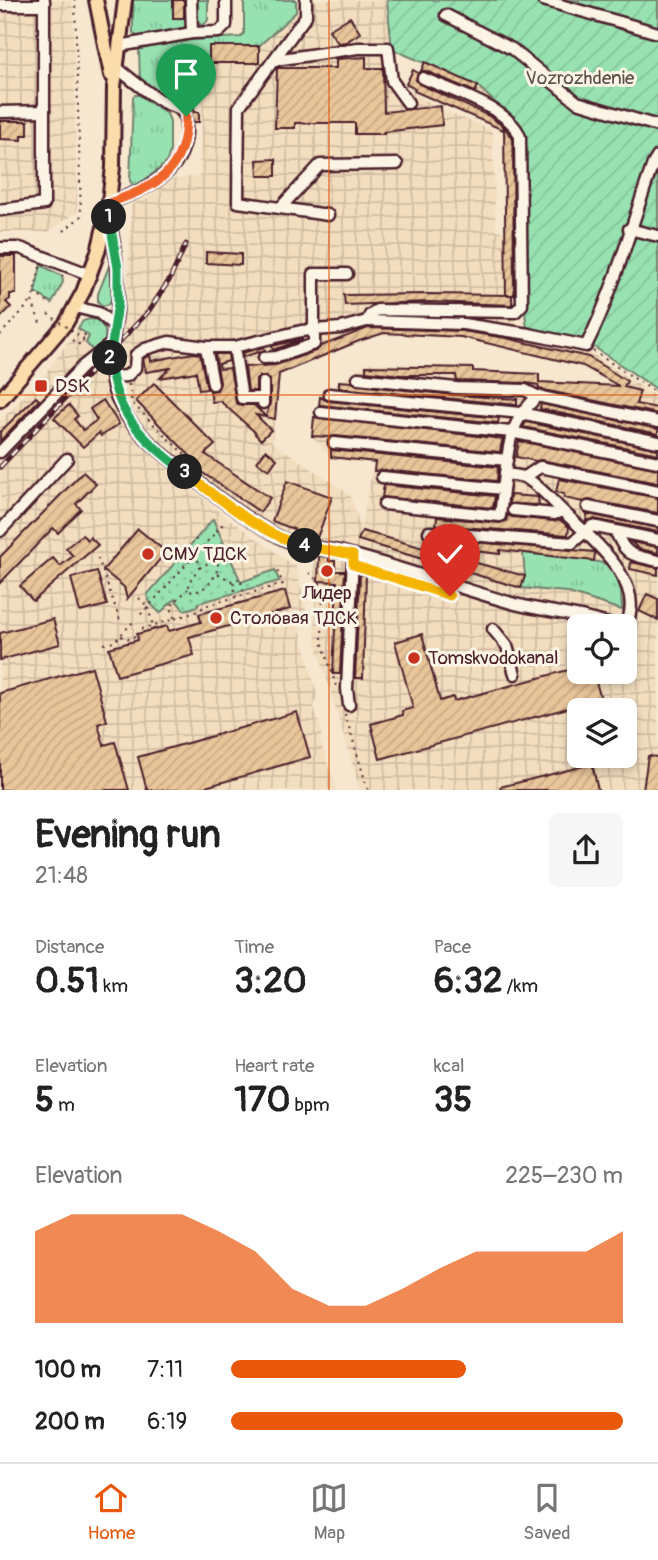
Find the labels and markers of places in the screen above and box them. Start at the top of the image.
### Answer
pin [156,44,216,116]
pin: 1 [92,200,126,234]
pin: 2 [92,340,128,376]
place label: DSK [55,374,89,398]
marker: DSK [33,378,49,394]
pin: 3 [168,454,202,490]
pin [420,524,480,596]
pin: 4 [288,528,322,564]
place label: СМУ ТДСК [162,542,248,566]
marker: СМУ ТДСК [140,546,156,562]
marker: Лидер [319,563,335,579]
place label: Лидер [301,581,352,605]
place label: Столовая ТДСК [230,606,357,630]
marker: Столовая ТДСК [208,610,224,626]
place label: Tomskvodokanal [428,646,559,670]
marker: Tomskvodokanal [406,650,422,666]

